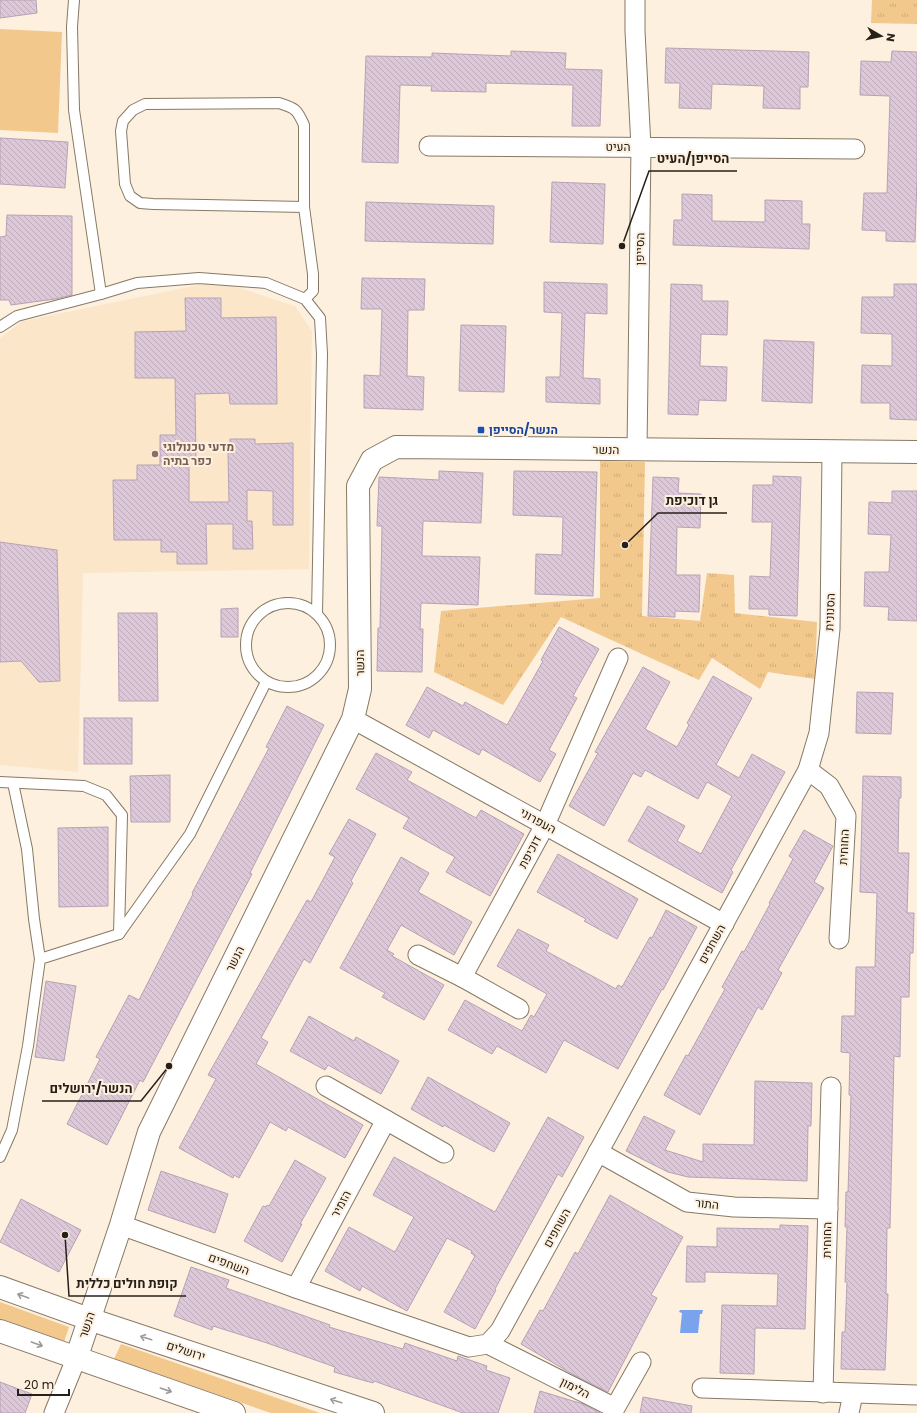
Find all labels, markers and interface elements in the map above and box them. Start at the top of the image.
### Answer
north arrow [861,16,901,56]
text: N [882,32,899,43]
street label: העיט [605,138,631,155]
callout: הסייפן/העיט [649,146,737,171]
text: הסייפן/העיט [657,149,729,168]
street label: הסייפן [631,232,648,266]
place label: הנשר/הסייפן [489,421,558,438]
marker: הנשר/הסייפן [476,425,486,435]
place label: מדעי טכנולוגי כפר בתיה [163,438,234,469]
street label: הנשר [592,441,620,458]
marker: מדעי טכנולוגי כפר בתיה [150,449,160,459]
callout: גן דוכיפת [658,488,727,513]
text: גן דוכיפת [666,491,719,510]
street label: הסנונית [820,593,839,631]
street label: הנשר [351,649,368,677]
street label: העפרוני [517,804,559,837]
street label: החוחית [834,828,853,866]
street label: דוכיפת [514,832,545,871]
street label: השחפים [694,921,729,967]
street label: הנשר [221,943,248,975]
callout: הנשר/ירושלים [42,1076,141,1101]
text: הנשר/ירושלים [50,1079,132,1098]
street label: הזמיר [326,1187,355,1220]
street label: התור [694,1194,720,1213]
street label: השחפים [539,1205,574,1251]
street label: החוחית [818,1222,835,1258]
street label: השחפים [206,1248,252,1279]
callout: קופת חולים כללית [69,1271,186,1296]
text: קופת חולים כללית [76,1274,178,1293]
one-way arrow [18,1291,30,1299]
street label: הנשר [74,1309,99,1340]
one-way arrow [140,1334,153,1341]
street label: ירושלים [165,1336,208,1365]
one-way arrow [30,1341,42,1349]
scale bar [18,1371,69,1397]
street label: הלימון [557,1373,593,1402]
text: 20 m [24,1376,54,1393]
one-way arrow [159,1386,171,1394]
one-way arrow [330,1397,343,1404]

